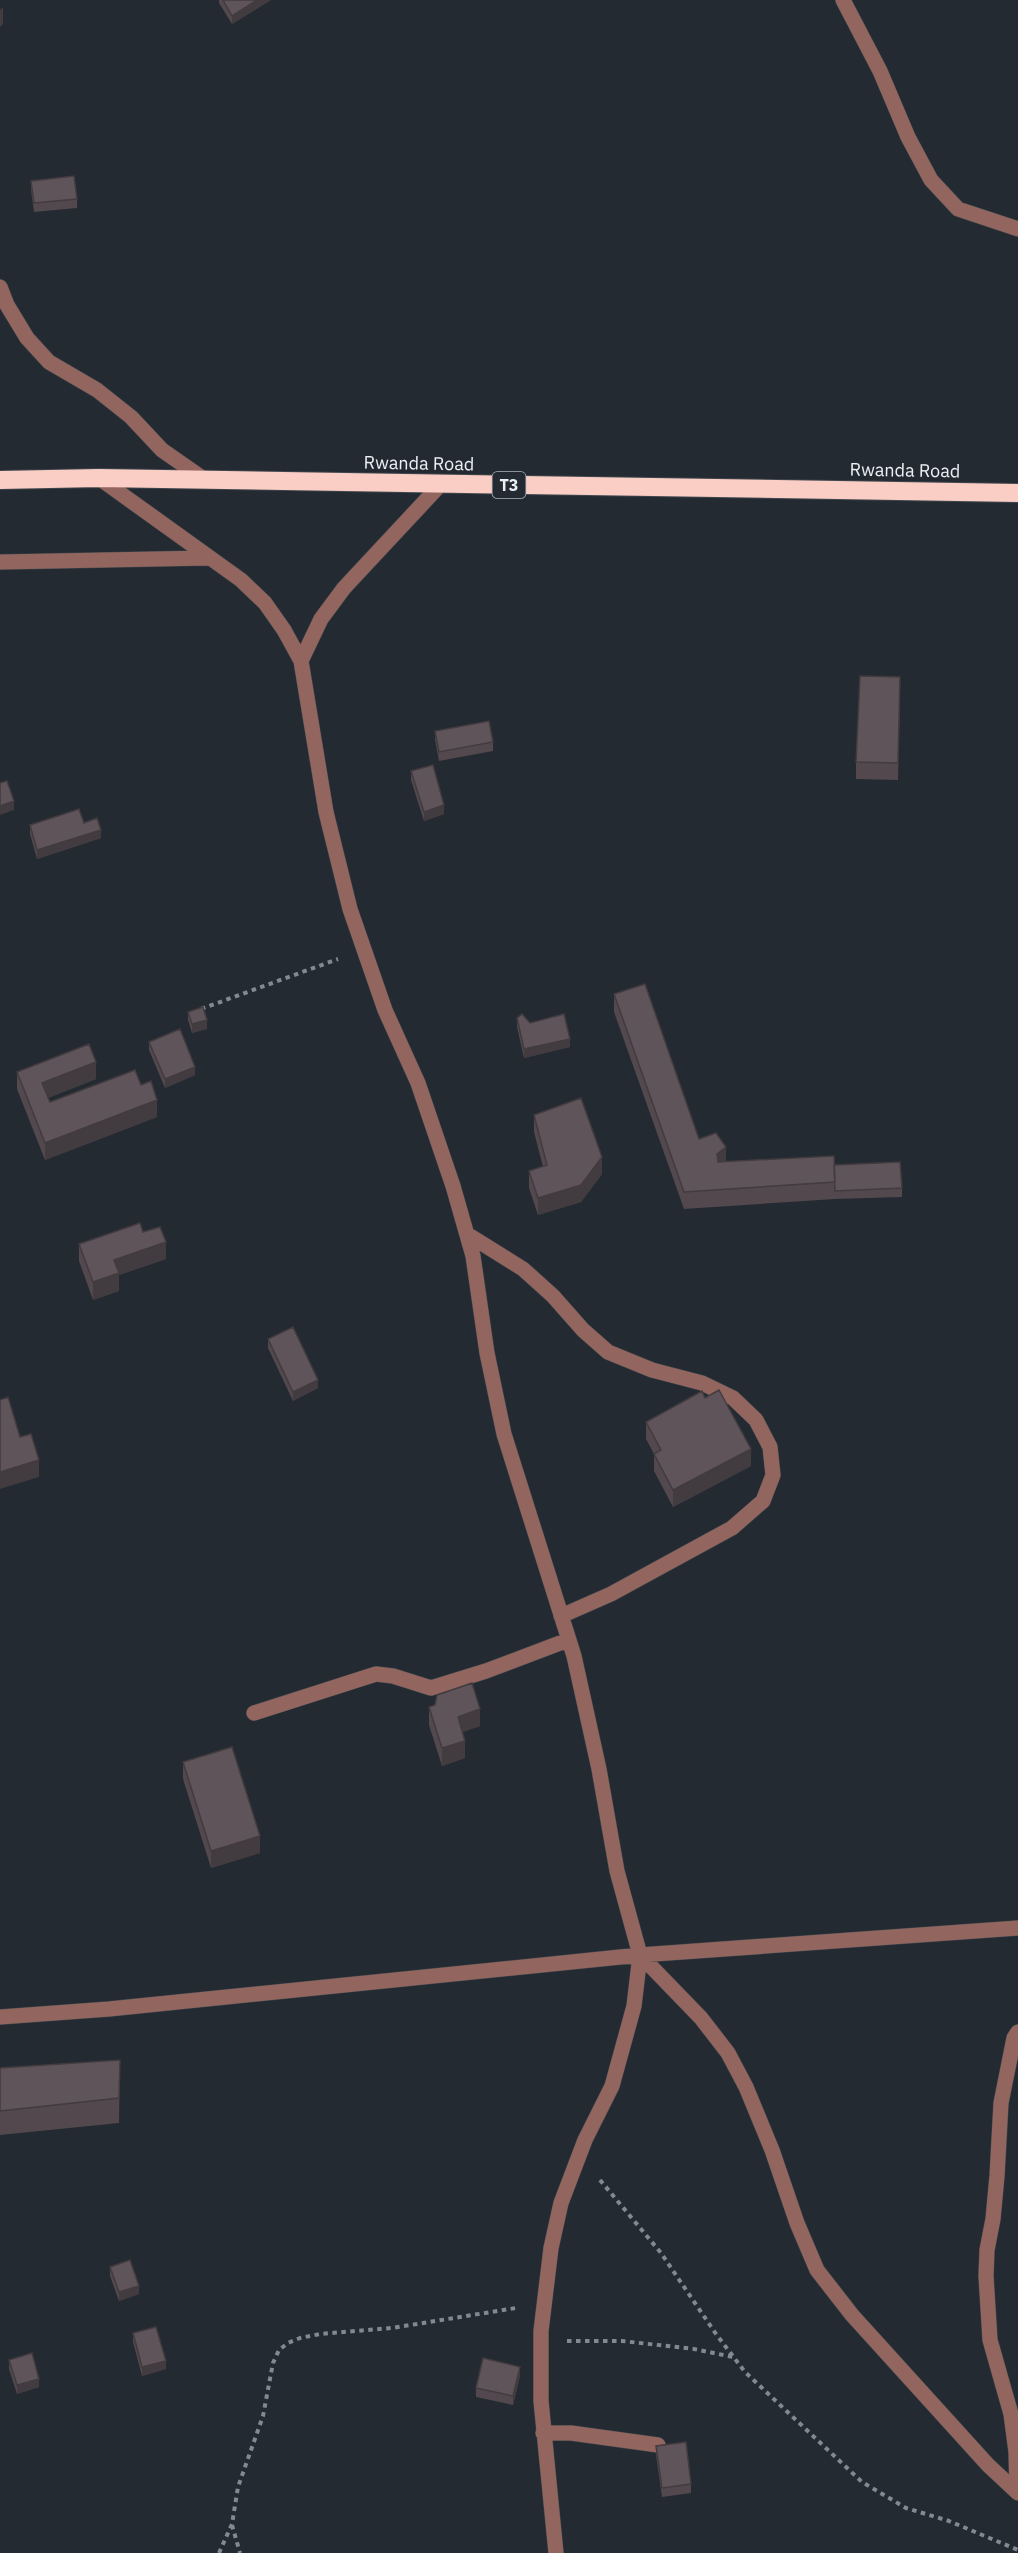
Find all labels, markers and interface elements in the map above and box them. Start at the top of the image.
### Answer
street label: Rwanda Road [363,451,475,475]
street label: Rwanda Road [849,458,961,482]
road number: T3 [492,472,526,498]

